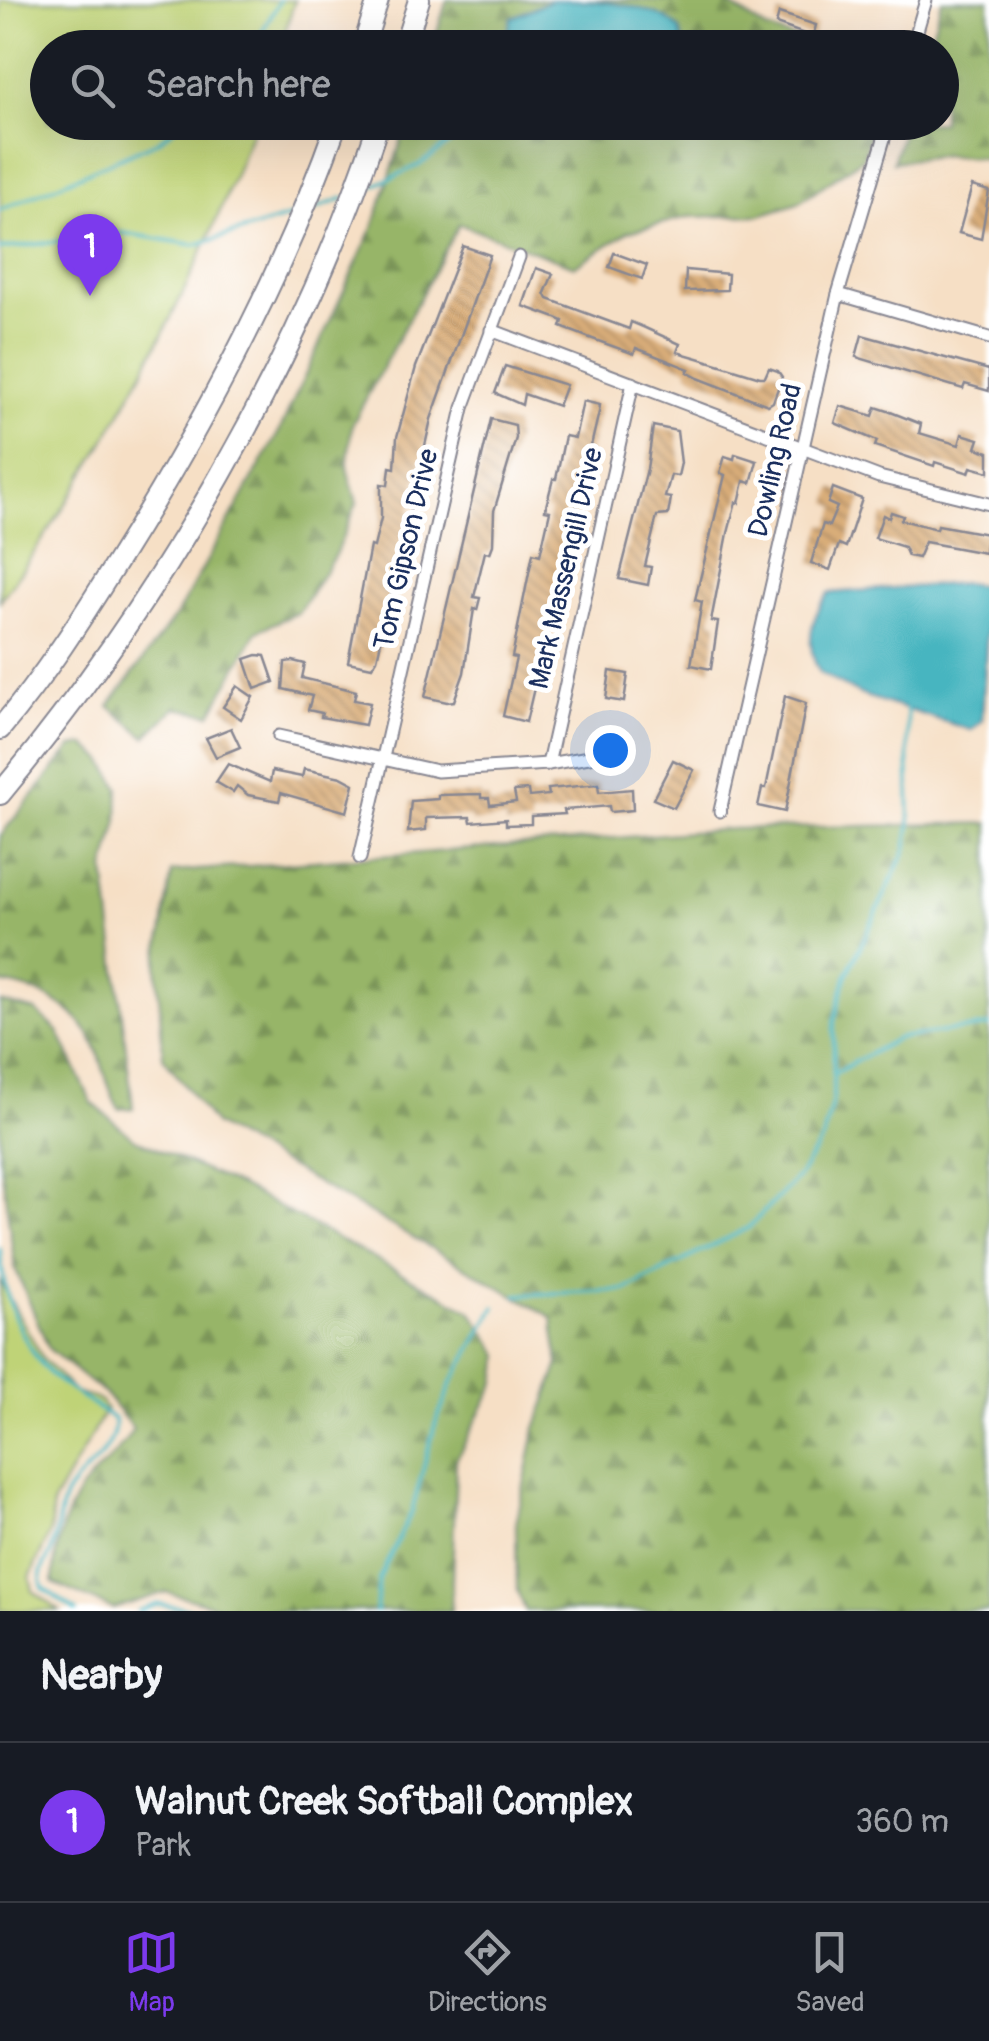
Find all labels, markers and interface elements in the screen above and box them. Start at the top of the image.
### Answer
search box [30,30,959,140]
icon: search [65,58,120,113]
text: Search here [145,61,331,109]
pin: 1 [58,214,122,296]
street label: Dowling Road [741,380,810,541]
street label: Mark Massengill Drive [522,444,611,692]
street label: Tom Gipson Drive [366,445,447,653]
your location [585,725,636,776]
text: Nearby [40,1650,162,1702]
text: Walnut Creek Softball Complex [135,1778,633,1826]
text: 1 [66,1802,79,1842]
text: 360 m [855,1802,949,1842]
text: Park [135,1826,191,1866]
tab: Map [124,1925,179,2020]
tab: Directions [428,1925,547,2020]
tab: Saved [795,1925,865,2020]

